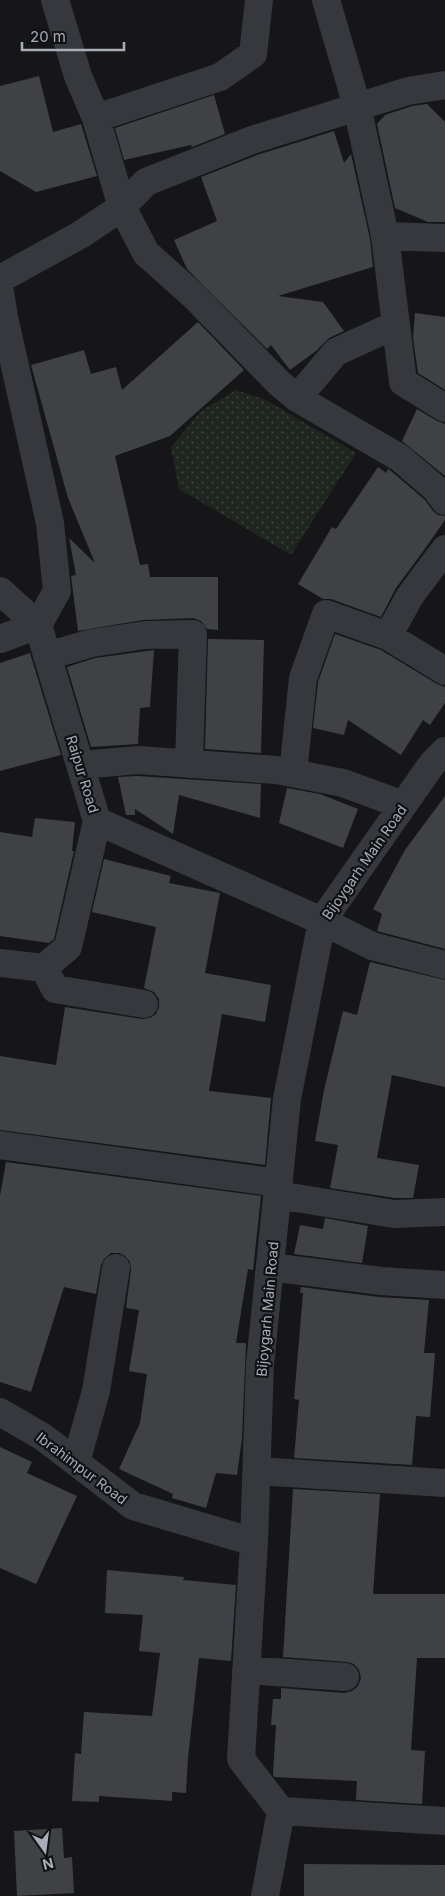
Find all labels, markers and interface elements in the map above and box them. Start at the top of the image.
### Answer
scale bar [22,20,125,52]
text: 20 m [30,27,66,46]
street label: Raipur Road [63,733,103,815]
street label: Bijoygarh Main Road [318,802,410,922]
street label: Bijoygarh Main Road [253,1241,281,1377]
street label: Ibrahimpur Road [33,1428,131,1508]
north arrow [20,1826,70,1876]
text: N [41,1855,55,1874]

